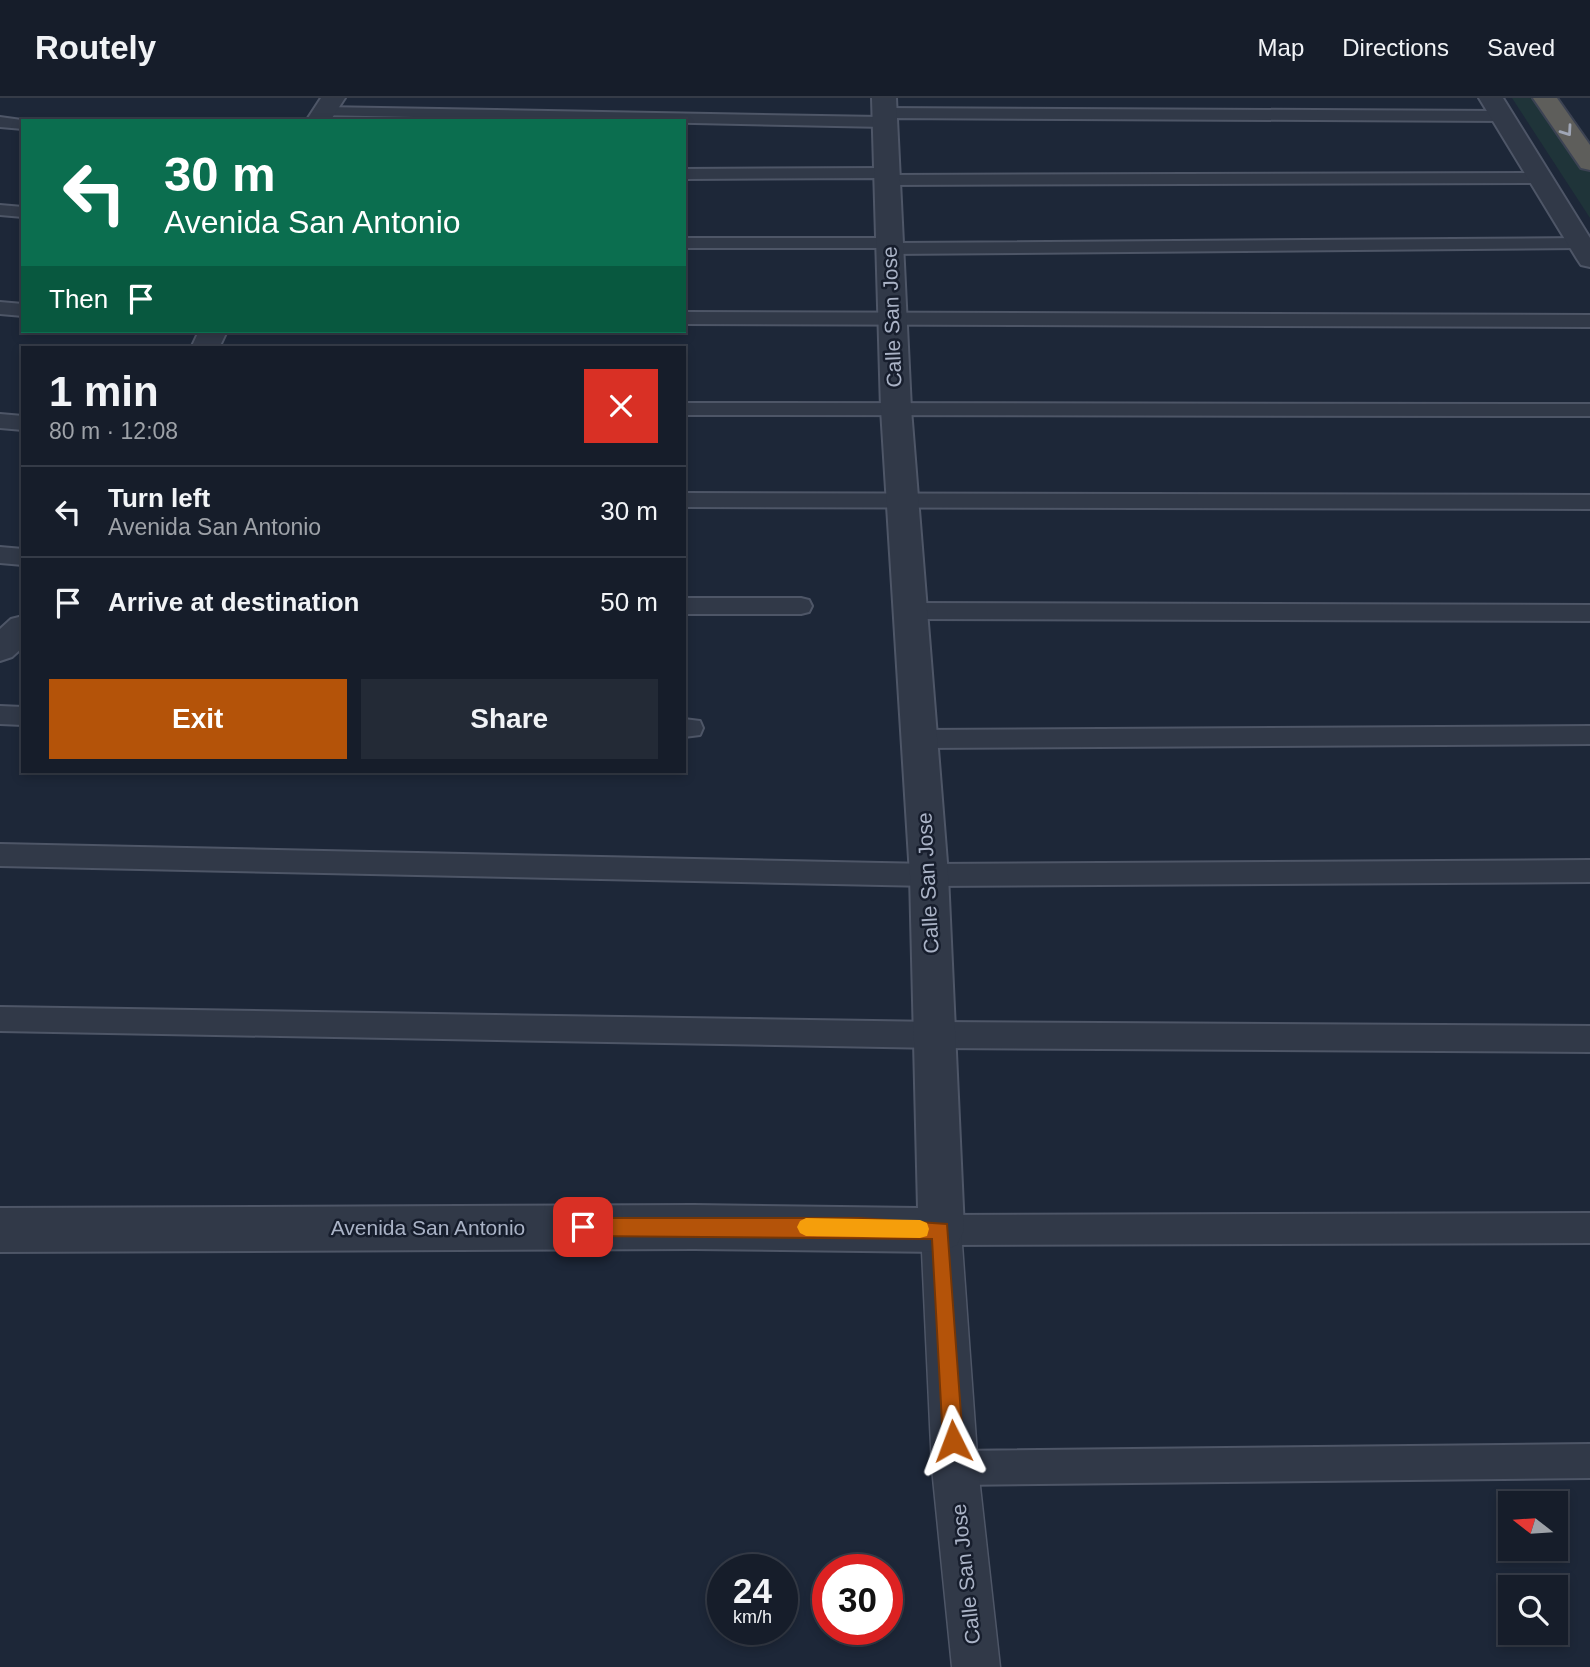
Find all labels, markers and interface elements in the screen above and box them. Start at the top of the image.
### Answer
text: Routely [35,29,156,66]
text: Map [1258,34,1304,61]
text: Directions [1342,34,1449,61]
text: Saved [1487,34,1555,61]
one-way arrow [1559,123,1571,136]
icon: left [49,147,140,238]
text: 30 m [164,147,276,201]
text: Avenida San Antonio [164,204,461,240]
street label: Calle San Jose [878,246,905,388]
icon: arrive [122,280,160,318]
text: Then [49,284,108,314]
text: 1 min [49,368,159,415]
button: close [584,369,658,443]
text: 80 m · 12:08 [49,418,178,444]
text: Turn left [108,483,210,513]
icon: left [49,493,87,531]
text: 30 m [600,496,658,526]
text: Avenida San Antonio [108,514,321,540]
icon: arrive [49,584,87,622]
text: Arrive at destination [108,587,359,617]
text: 50 m [600,587,658,617]
button: Exit [49,679,347,759]
button: Share [361,679,658,759]
street label: Calle San Jose [912,812,943,954]
pin [553,1197,613,1257]
icon: arrive [564,1208,602,1246]
street label: Avenida San Antonio [331,1216,525,1239]
position arrow [916,1404,990,1478]
north arrow [1498,1491,1568,1561]
map controls [1498,1491,1568,1645]
street label: Calle San Jose [947,1503,984,1645]
speed limit sign: 30 [812,1554,903,1645]
text: 24 [733,1571,772,1610]
button: search [1498,1575,1568,1645]
text: km/h [733,1607,772,1627]

